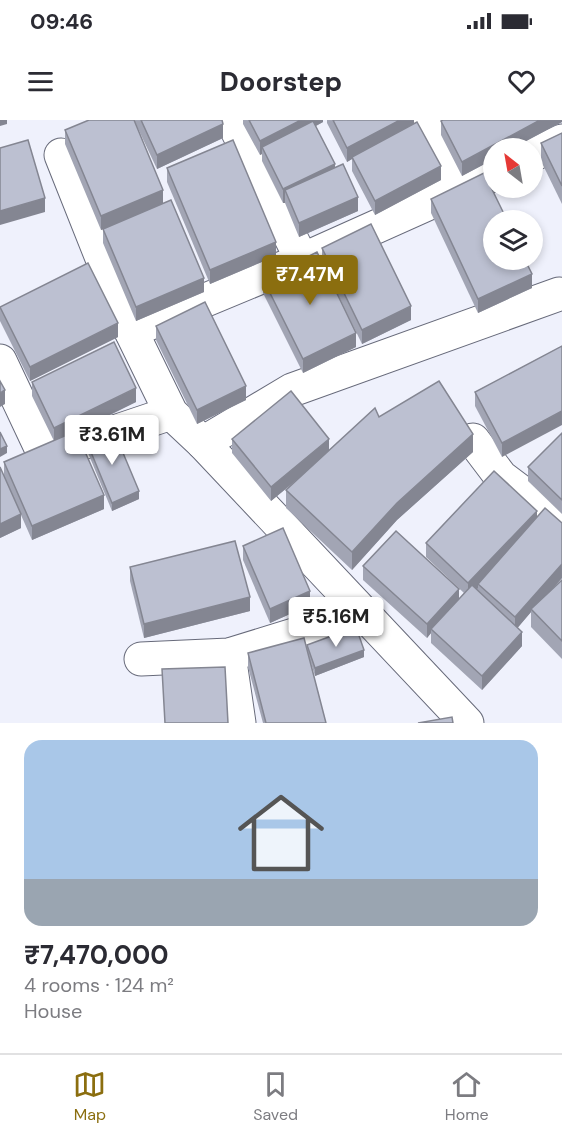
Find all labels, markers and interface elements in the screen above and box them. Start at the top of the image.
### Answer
text: 09:46 [30,7,93,36]
text: Doorstep [220,64,342,99]
icon: menu [24,65,57,98]
icon: heart [505,65,538,98]
north arrow [483,138,543,198]
map controls [483,138,543,270]
button: layers [483,210,543,270]
pin: ₹7.47M [261,255,359,306]
text: ₹7.47M [276,261,344,287]
pin: ₹3.61M [63,415,161,466]
text: ₹3.61M [79,421,145,447]
pin: ₹5.16M [287,597,385,648]
text: ₹5.16M [303,603,369,629]
icon: home [227,779,335,887]
text: ₹7,470,000 [24,938,169,972]
text: 4 rooms · 124 m² [24,972,174,998]
text: House [24,998,82,1024]
tab: Map [73,1068,106,1125]
tab: Saved [253,1068,298,1125]
tab: Home [445,1068,489,1125]

